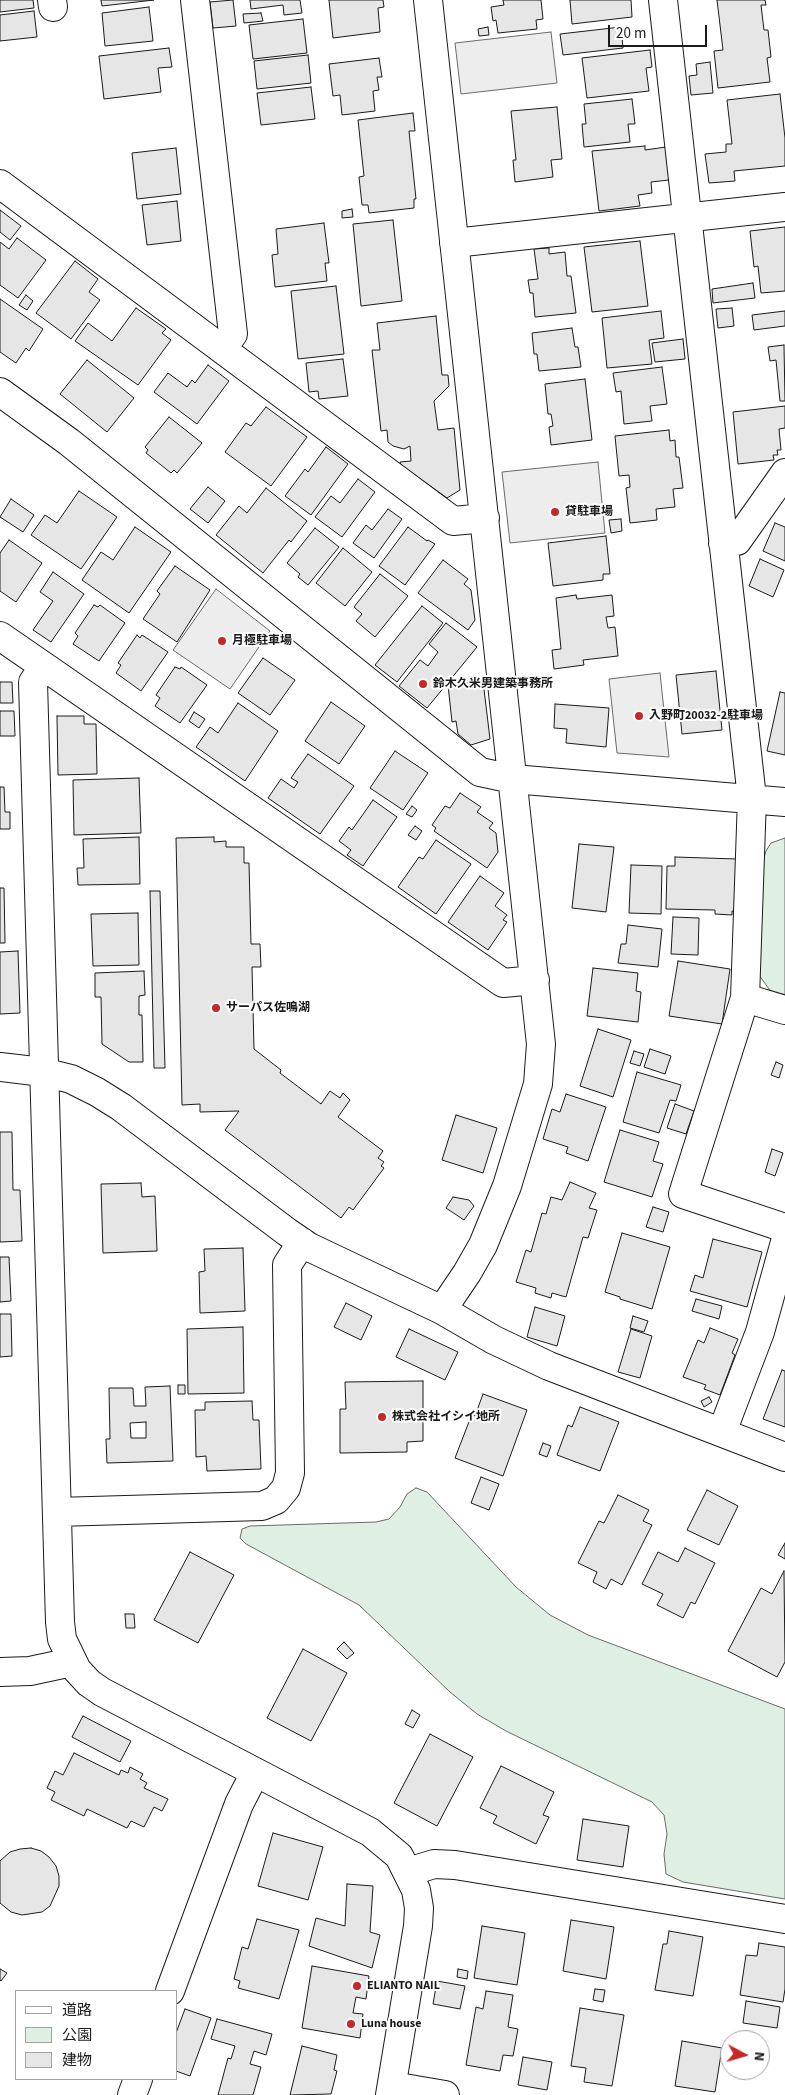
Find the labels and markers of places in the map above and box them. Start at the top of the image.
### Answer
place label: 貸駐車場 [565,505,613,519]
marker: 貸駐車場 [549,506,561,518]
place label: 月極駐車場 [232,634,292,648]
marker: 月極駐車場 [216,635,228,647]
place label: 鈴木久米男建築事務所 [433,677,553,691]
marker: 鈴木久米男建築事務所 [417,678,429,690]
place label: 入野町20032-2駐車場 [649,709,763,723]
marker: 入野町20032-2駐車場 [633,710,645,722]
place label: サーパス佐鳴湖 [226,1001,310,1015]
marker: サーパス佐鳴湖 [210,1002,222,1014]
place label: 株式会社イシイ地所 [392,1410,500,1424]
marker: 株式会社イシイ地所 [376,1411,388,1423]
place label: ELIANTO NAIL [367,1979,440,1993]
marker: ELIANTO NAIL [351,1980,363,1992]
place label: Luna house [361,2017,421,2031]
marker: Luna house [345,2018,357,2030]

